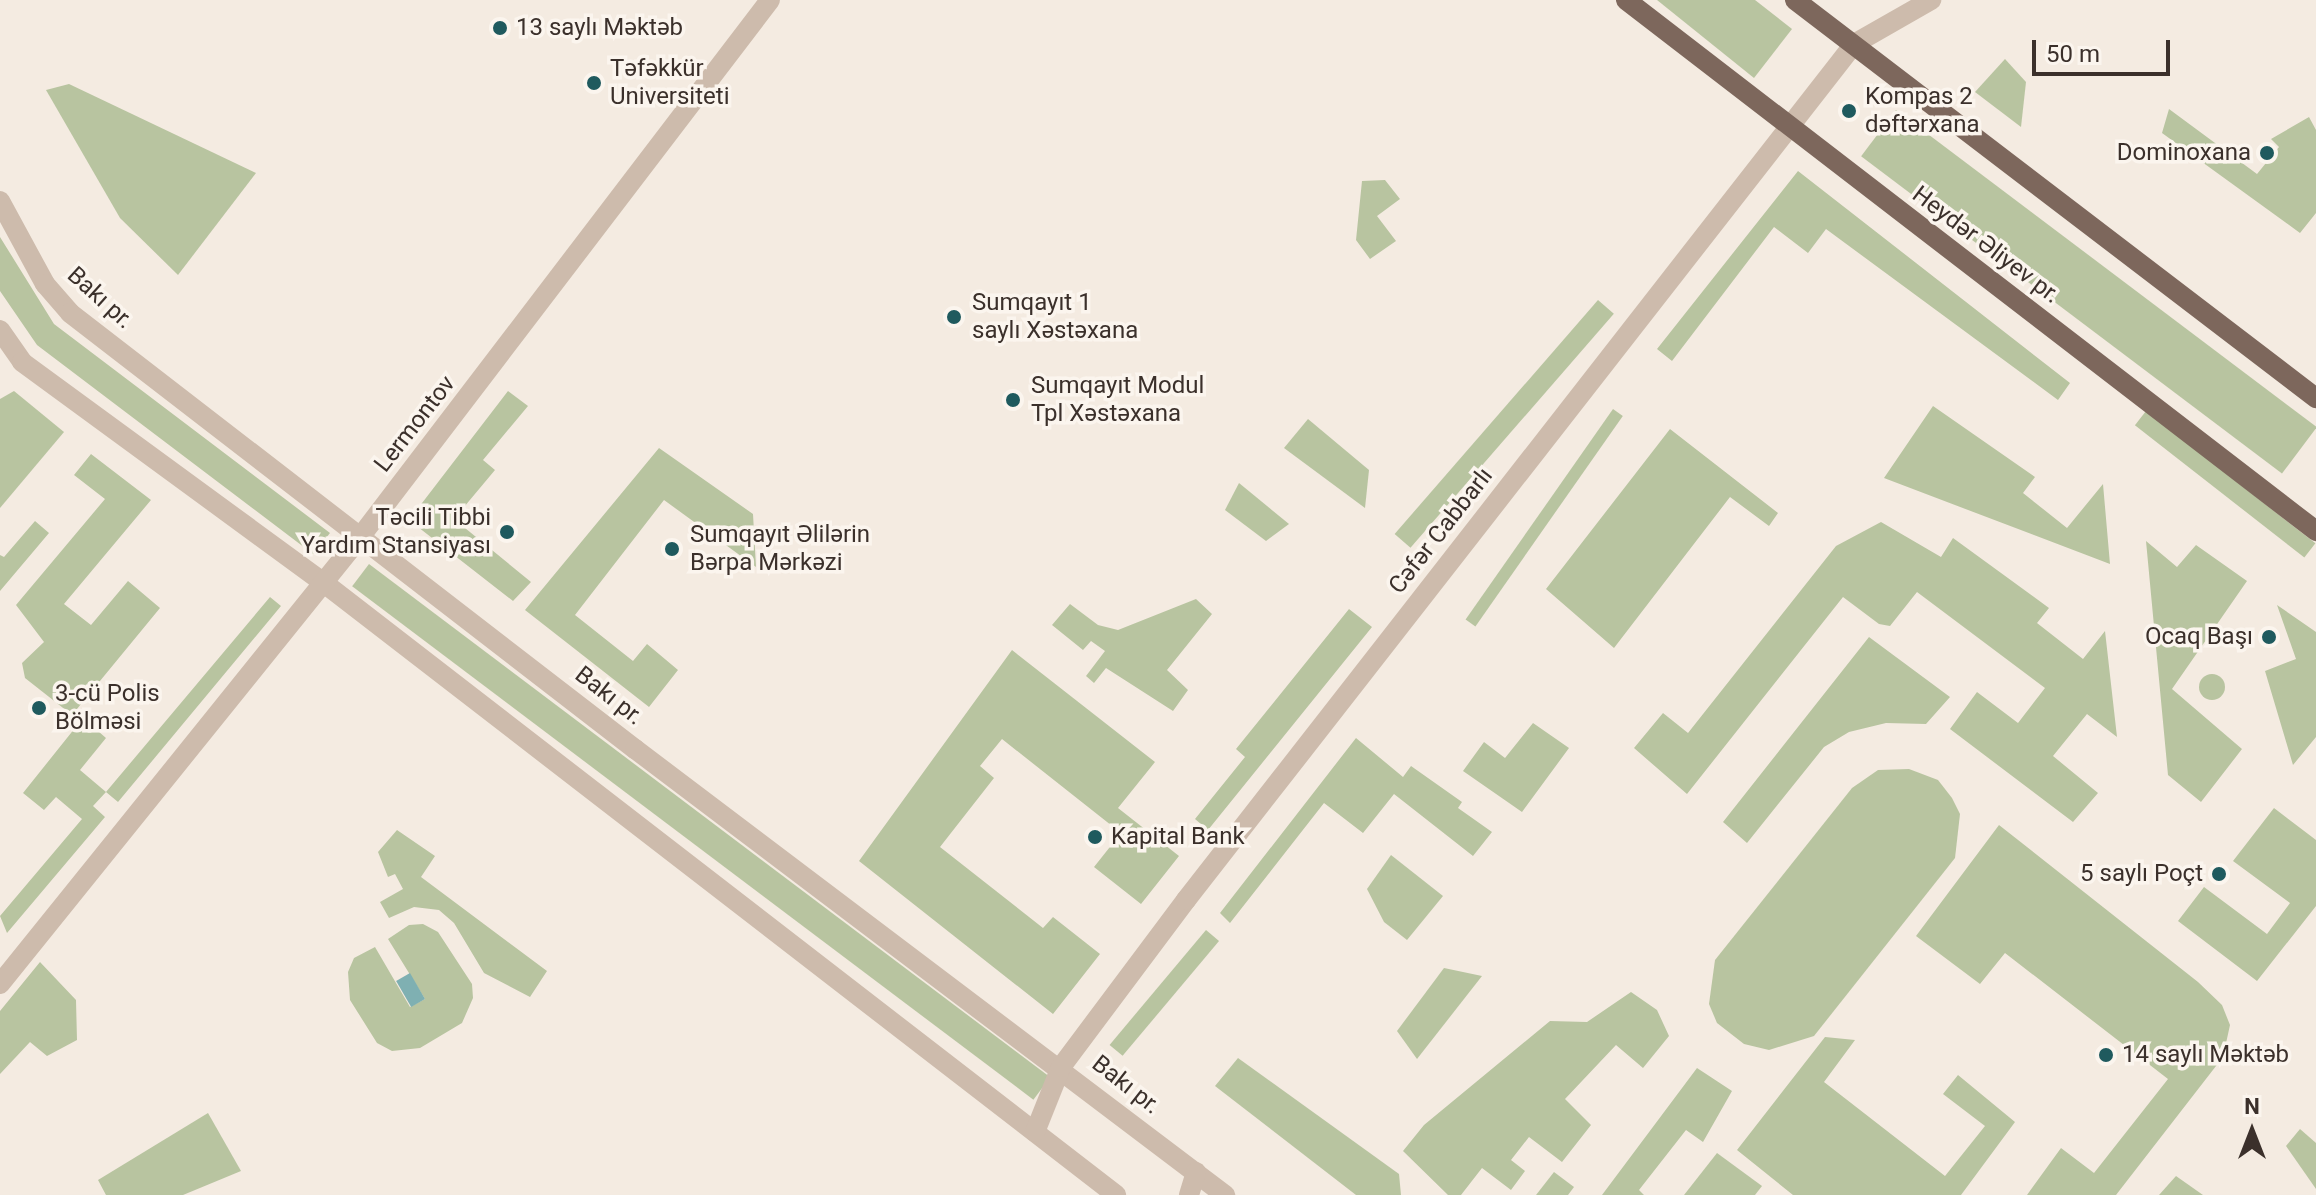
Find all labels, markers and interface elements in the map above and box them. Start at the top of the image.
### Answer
place label: 13 saylı Məktəb [516,14,683,42]
marker: 13 saylı Məktəb [491,19,509,37]
scale bar [2036,24,2174,74]
text: 50 m [2046,40,2100,68]
place label: Təfəkkür Universiteti [610,55,729,111]
marker: Təfəkkür Universiteti [585,74,603,92]
place label: Kompas 2 dəftərxana [1865,83,1979,139]
marker: Kompas 2 dəftərxana [1840,102,1858,120]
place label: Dominoxana [2117,139,2251,167]
marker: Dominoxana [2258,144,2276,162]
street label: Heydər Əliyev pr. [1907,180,2065,310]
street label: Bakı pr. [61,261,139,335]
place label: Sumqayıt 1 saylı Xəstəxana [972,289,1138,345]
marker: Sumqayıt 1 saylı Xəstəxana [943,306,965,328]
street label: Lermontov [368,370,462,478]
place label: Sumqayıt Modul Tpl Xəstəxana [1031,372,1204,428]
marker: Sumqayıt Modul Tpl Xəstəxana [1002,389,1024,411]
street label: Cəfər Cabbarlı [1383,462,1499,600]
place label: Təcili Tibbi Yardım Stansiyası [301,504,491,560]
place label: Sumqayıt Əlilərin Bərpa Mərkəzi [690,521,870,577]
marker: Təcili Tibbi Yardım Stansiyası [498,523,516,541]
marker: Sumqayıt Əlilərin Bərpa Mərkəzi [661,538,683,560]
place label: Ocaq Başı [2145,623,2253,651]
marker: Ocaq Başı [2260,628,2278,646]
street label: Bakı pr. [569,660,649,732]
place label: 3-cü Polis Bölməsi [55,680,160,736]
marker: 3-cü Polis Bölməsi [30,699,48,717]
place label: Kapital Bank [1111,823,1245,851]
marker: Kapital Bank [1086,828,1104,846]
place label: 5 saylı Poçt [2080,860,2203,888]
marker: 5 saylı Poçt [2210,865,2228,883]
place label: 14 saylı Məktəb [2122,1041,2289,1069]
marker: 14 saylı Məktəb [2097,1046,2115,1064]
street label: Bakı pr. [1086,1049,1166,1121]
north arrow [2212,1091,2292,1171]
text: N [2244,1094,2260,1119]

